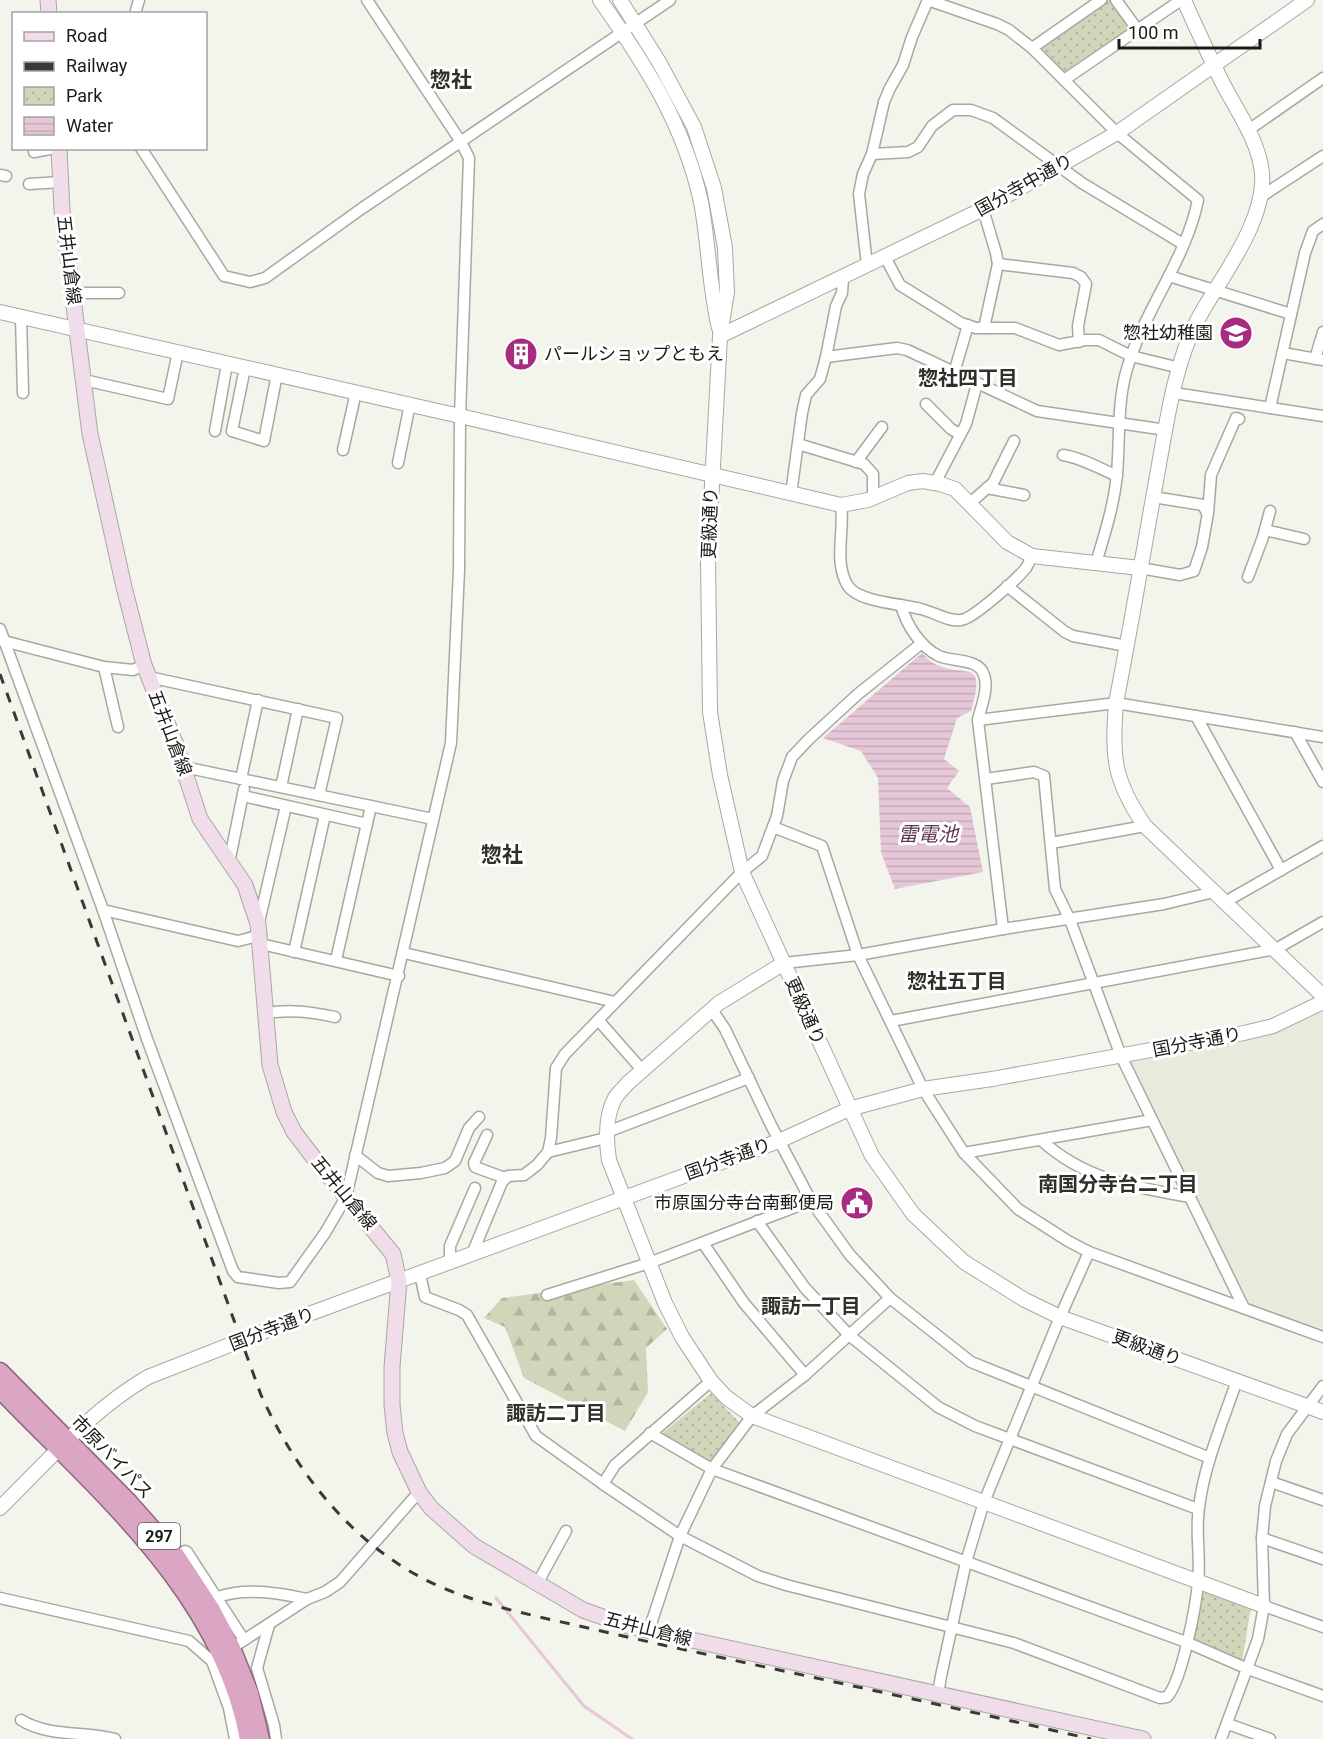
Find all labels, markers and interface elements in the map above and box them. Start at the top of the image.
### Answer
legend [12,12,207,150]
scale bar [1119,12,1260,50]
text: 100 m [1128,22,1179,43]
text: Road [66,25,107,46]
text: Railway [66,55,128,76]
district label: 惣社 [430,68,472,92]
text: Park [66,85,103,106]
text: Water [66,115,113,136]
street label: 国分寺中通り [971,149,1076,220]
street label: 五井山倉線 [54,214,85,306]
school or university icon: 惣社幼稚園 [1218,315,1254,351]
place label: 惣社幼稚園 [1123,322,1213,343]
building icon: パールショップともえ [503,336,539,372]
place label: パールショップともえ [544,343,724,364]
district label: 惣社四丁目 [918,366,1018,390]
street label: 更級通り [698,487,721,559]
street label: 五井山倉線 [145,687,196,779]
water label: 雷電池 [898,822,960,846]
district label: 惣社 [481,843,523,867]
district label: 惣社五丁目 [907,969,1007,993]
street label: 更級通り [781,974,830,1048]
street label: 国分寺通り [1151,1023,1243,1060]
street label: 国分寺通り [682,1133,774,1184]
street label: 五井山倉線 [307,1151,381,1234]
district label: 南国分寺台二丁目 [1038,1172,1198,1196]
public building icon: 市原国分寺台南郵便局 [839,1185,875,1221]
place label: 市原国分寺台南郵便局 [654,1192,834,1213]
district label: 諏訪一丁目 [761,1294,861,1318]
street label: 国分寺通り [226,1303,318,1354]
street label: 更級通り [1110,1325,1185,1370]
district label: 諏訪二丁目 [506,1401,606,1425]
street label: 市原バイパス [67,1411,157,1503]
road number: 297 [138,1523,180,1549]
street label: 五井山倉線 [602,1607,694,1650]

